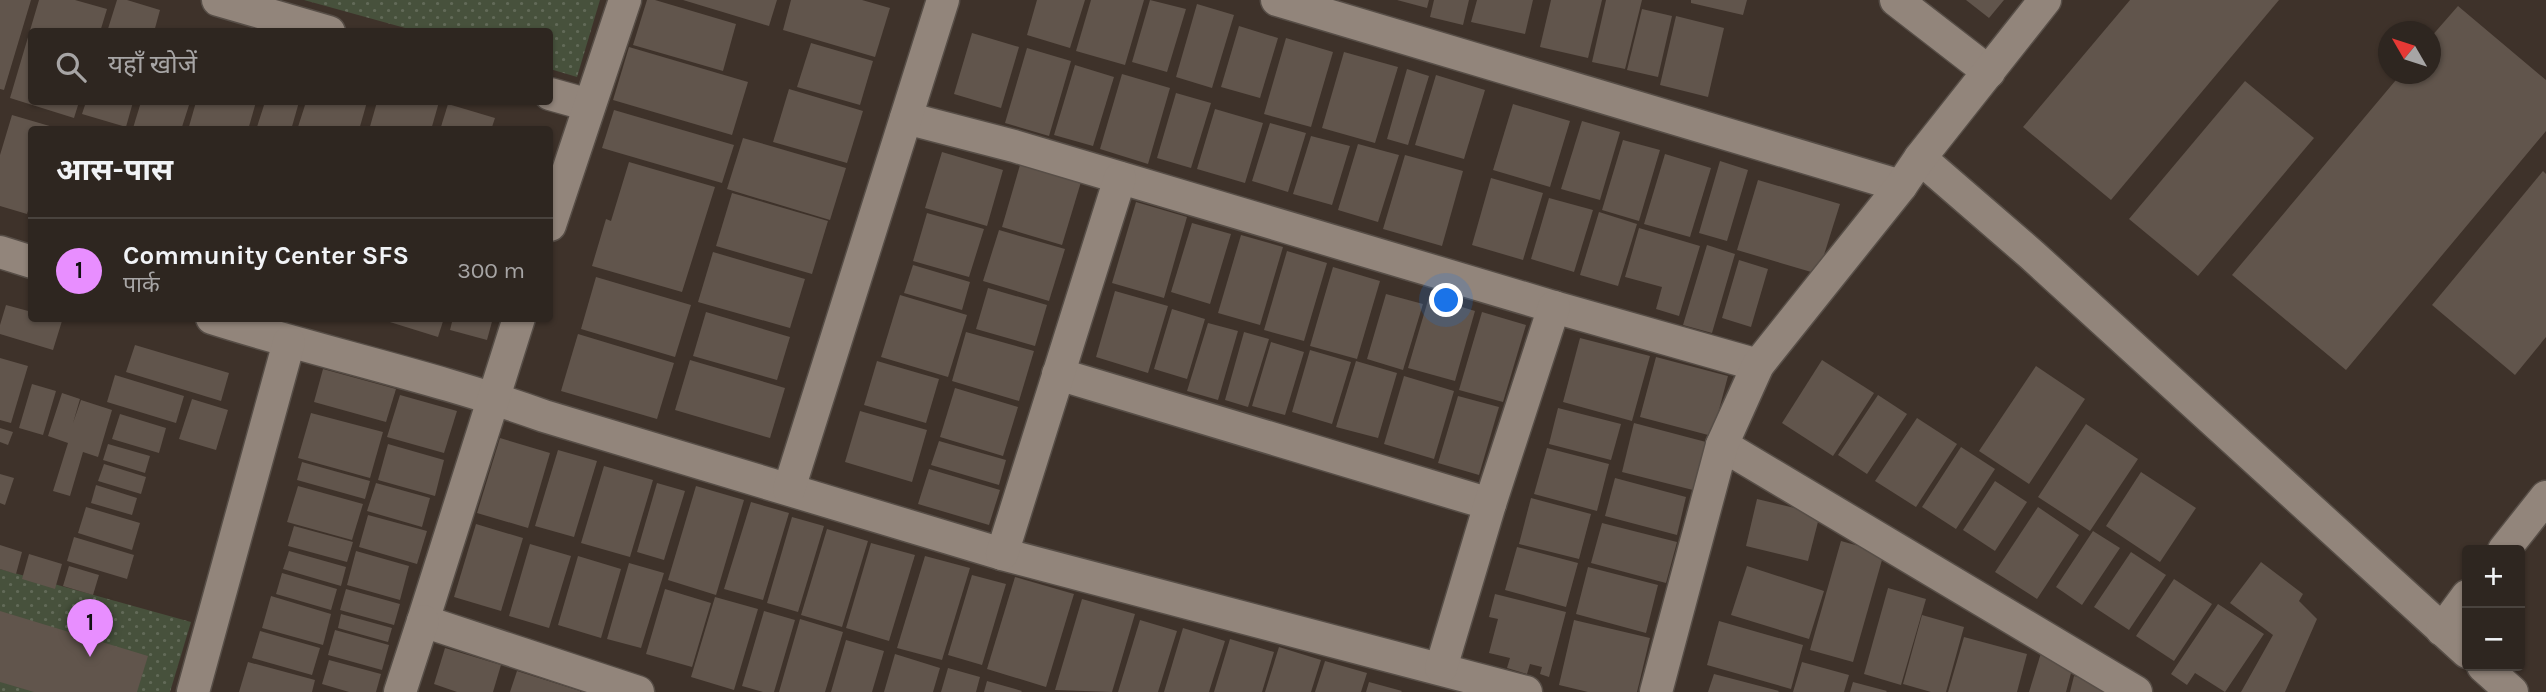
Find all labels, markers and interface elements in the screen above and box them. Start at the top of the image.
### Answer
north arrow [2378,21,2441,84]
search box [28,28,553,105]
icon: search [52,48,90,86]
text: यहाँ खोजें [108,49,197,80]
text: आस-पास [56,152,173,188]
text: Community Center SFS [123,240,409,271]
text: 1 [75,257,83,284]
text: 300 m [457,257,525,284]
text: पार्क [123,271,160,298]
your location [1429,283,1463,317]
map controls [2462,545,2525,671]
button: + [2462,545,2525,608]
pin: 1 [67,599,113,657]
button: − [2462,608,2525,671]

